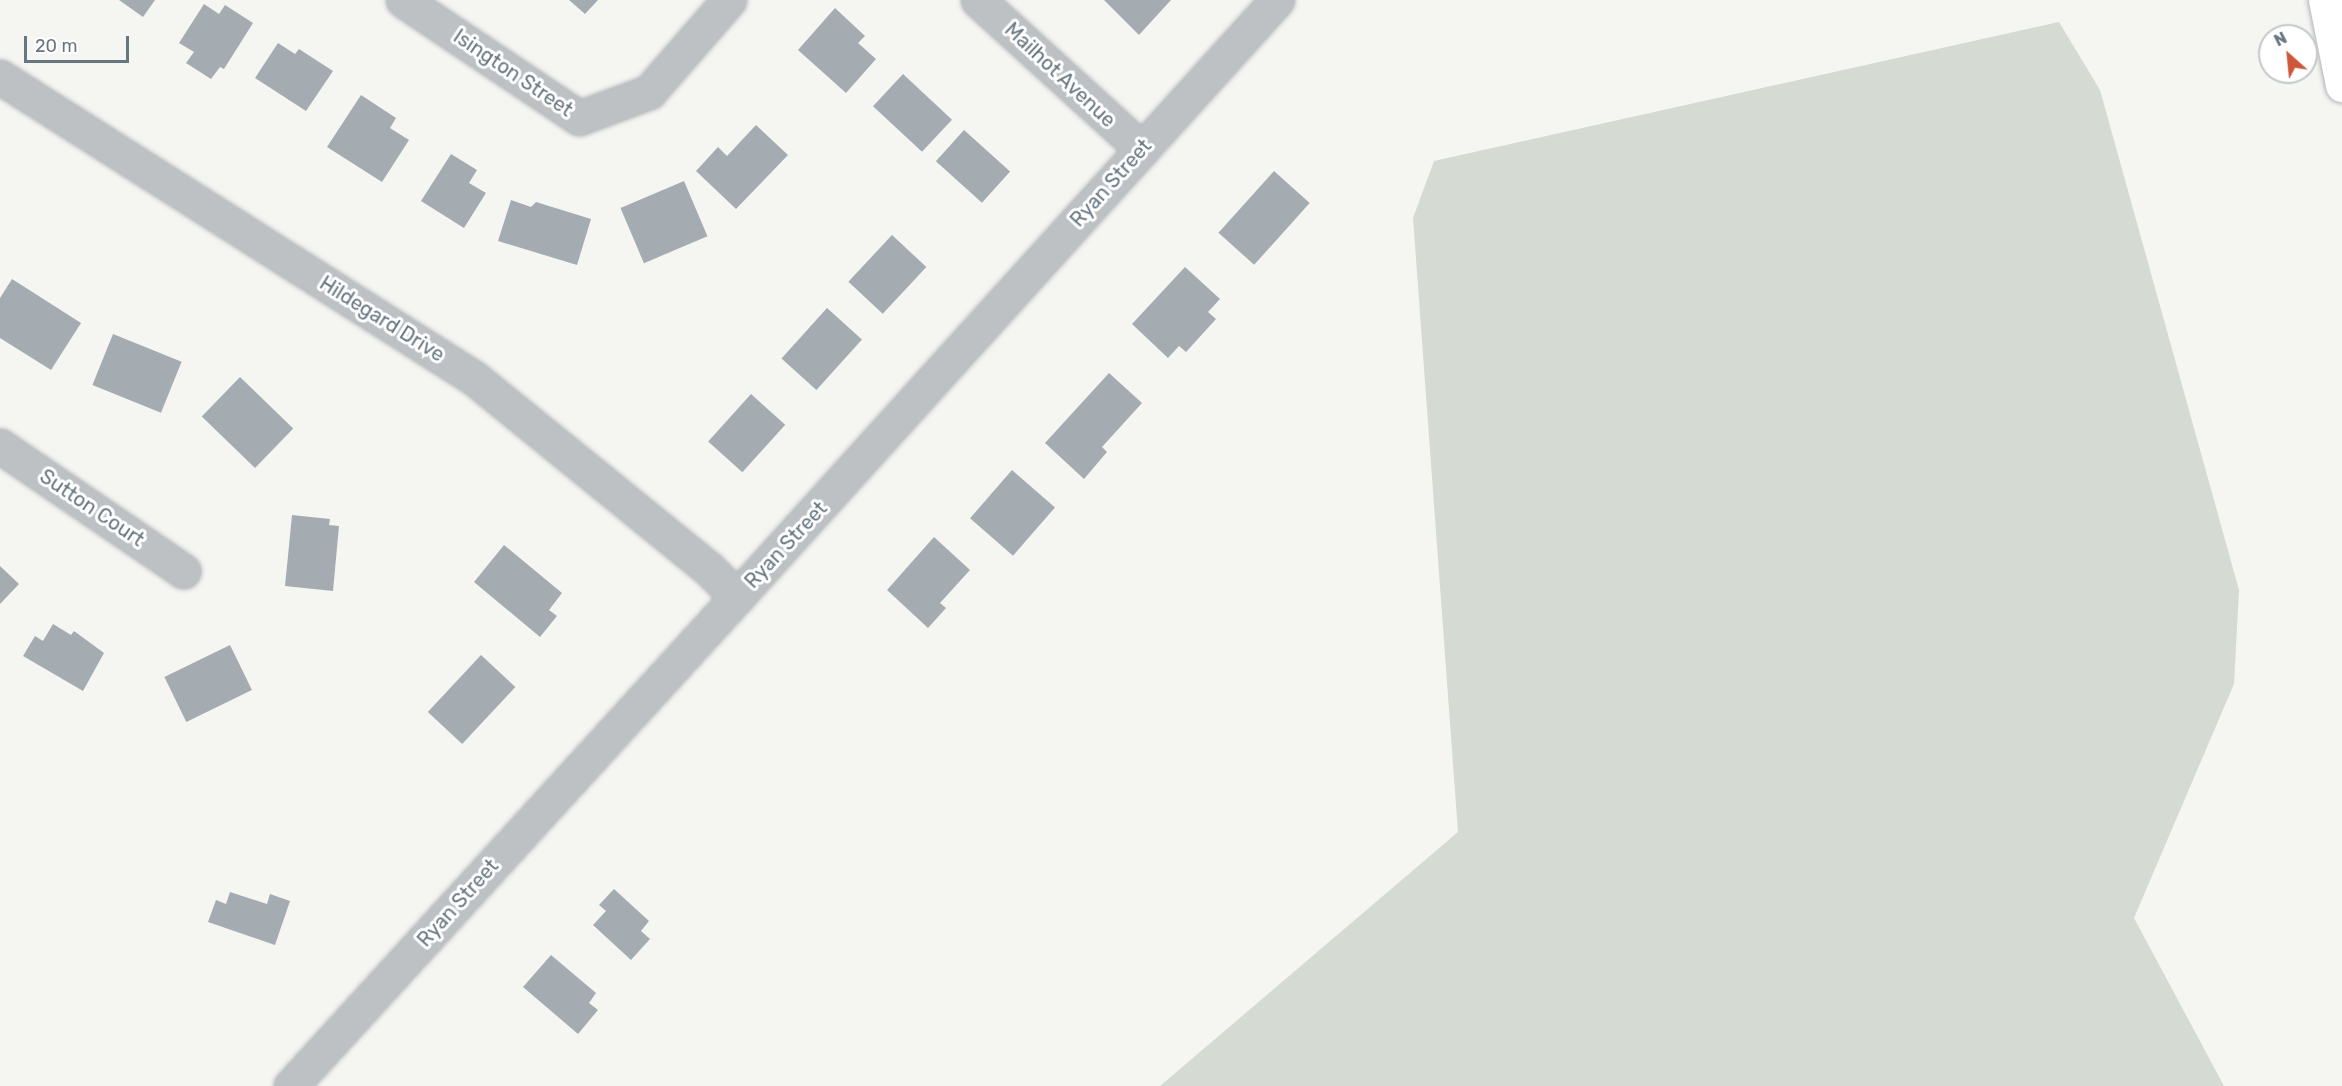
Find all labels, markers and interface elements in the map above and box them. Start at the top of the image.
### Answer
street label: Mailhot Avenue [1000,17,1120,133]
scale bar [27,24,132,62]
street label: Isington Street [449,24,577,122]
north arrow [2258,24,2318,84]
text: N [2271,28,2290,50]
text: 20 m [35,35,77,57]
street label: Ryan Street [1065,134,1157,232]
street label: Hildegard Drive [315,271,449,367]
street label: Sutton Court [35,464,149,552]
street label: Ryan Street [740,497,832,593]
street label: Ryan Street [412,854,504,952]

